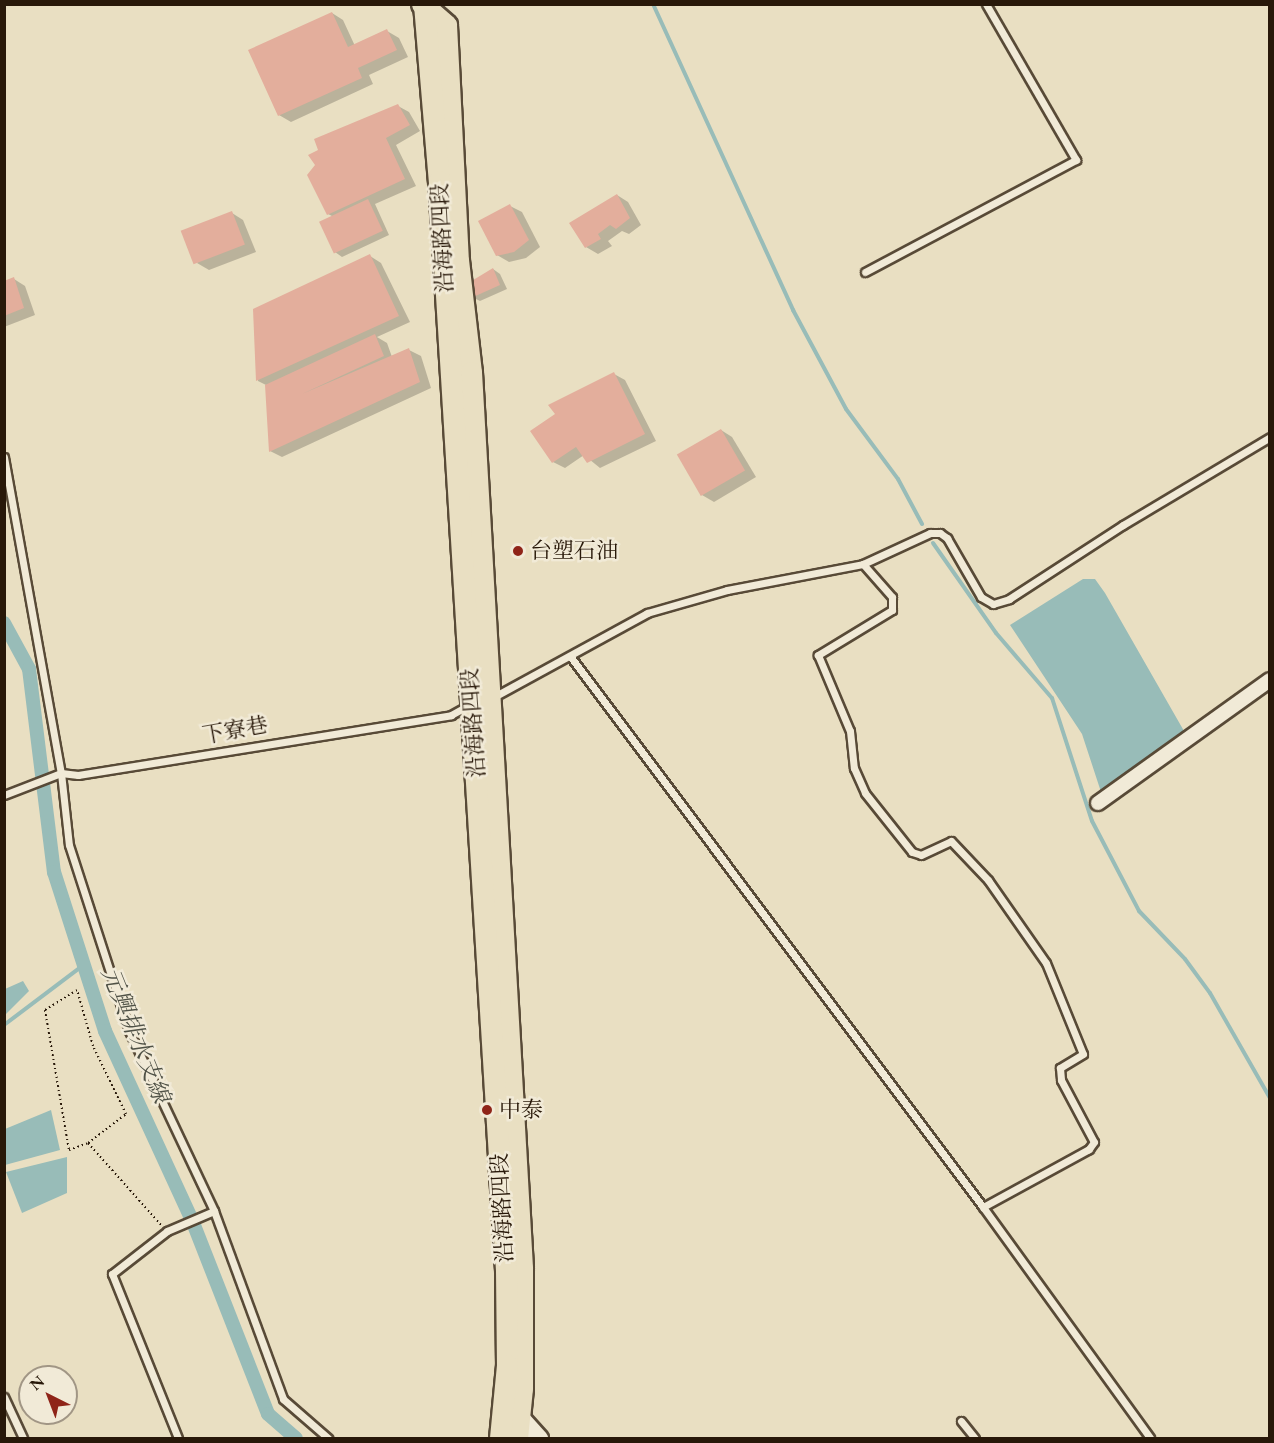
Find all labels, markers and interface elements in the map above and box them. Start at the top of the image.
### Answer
street label: 沿海路四段 [426,182,458,294]
place label: 台塑石油 [530,538,618,564]
marker: 台塑石油 [511,544,525,558]
street label: 沿海路四段 [456,667,490,779]
street label: 下寮巷 [200,711,270,749]
water label: 元興排水支線 [96,963,176,1107]
place label: 中泰 [499,1097,543,1123]
marker: 中泰 [480,1103,494,1117]
street label: 沿海路四段 [486,1152,518,1264]
north arrow [18,1365,78,1425]
text: N [25,1371,49,1395]

